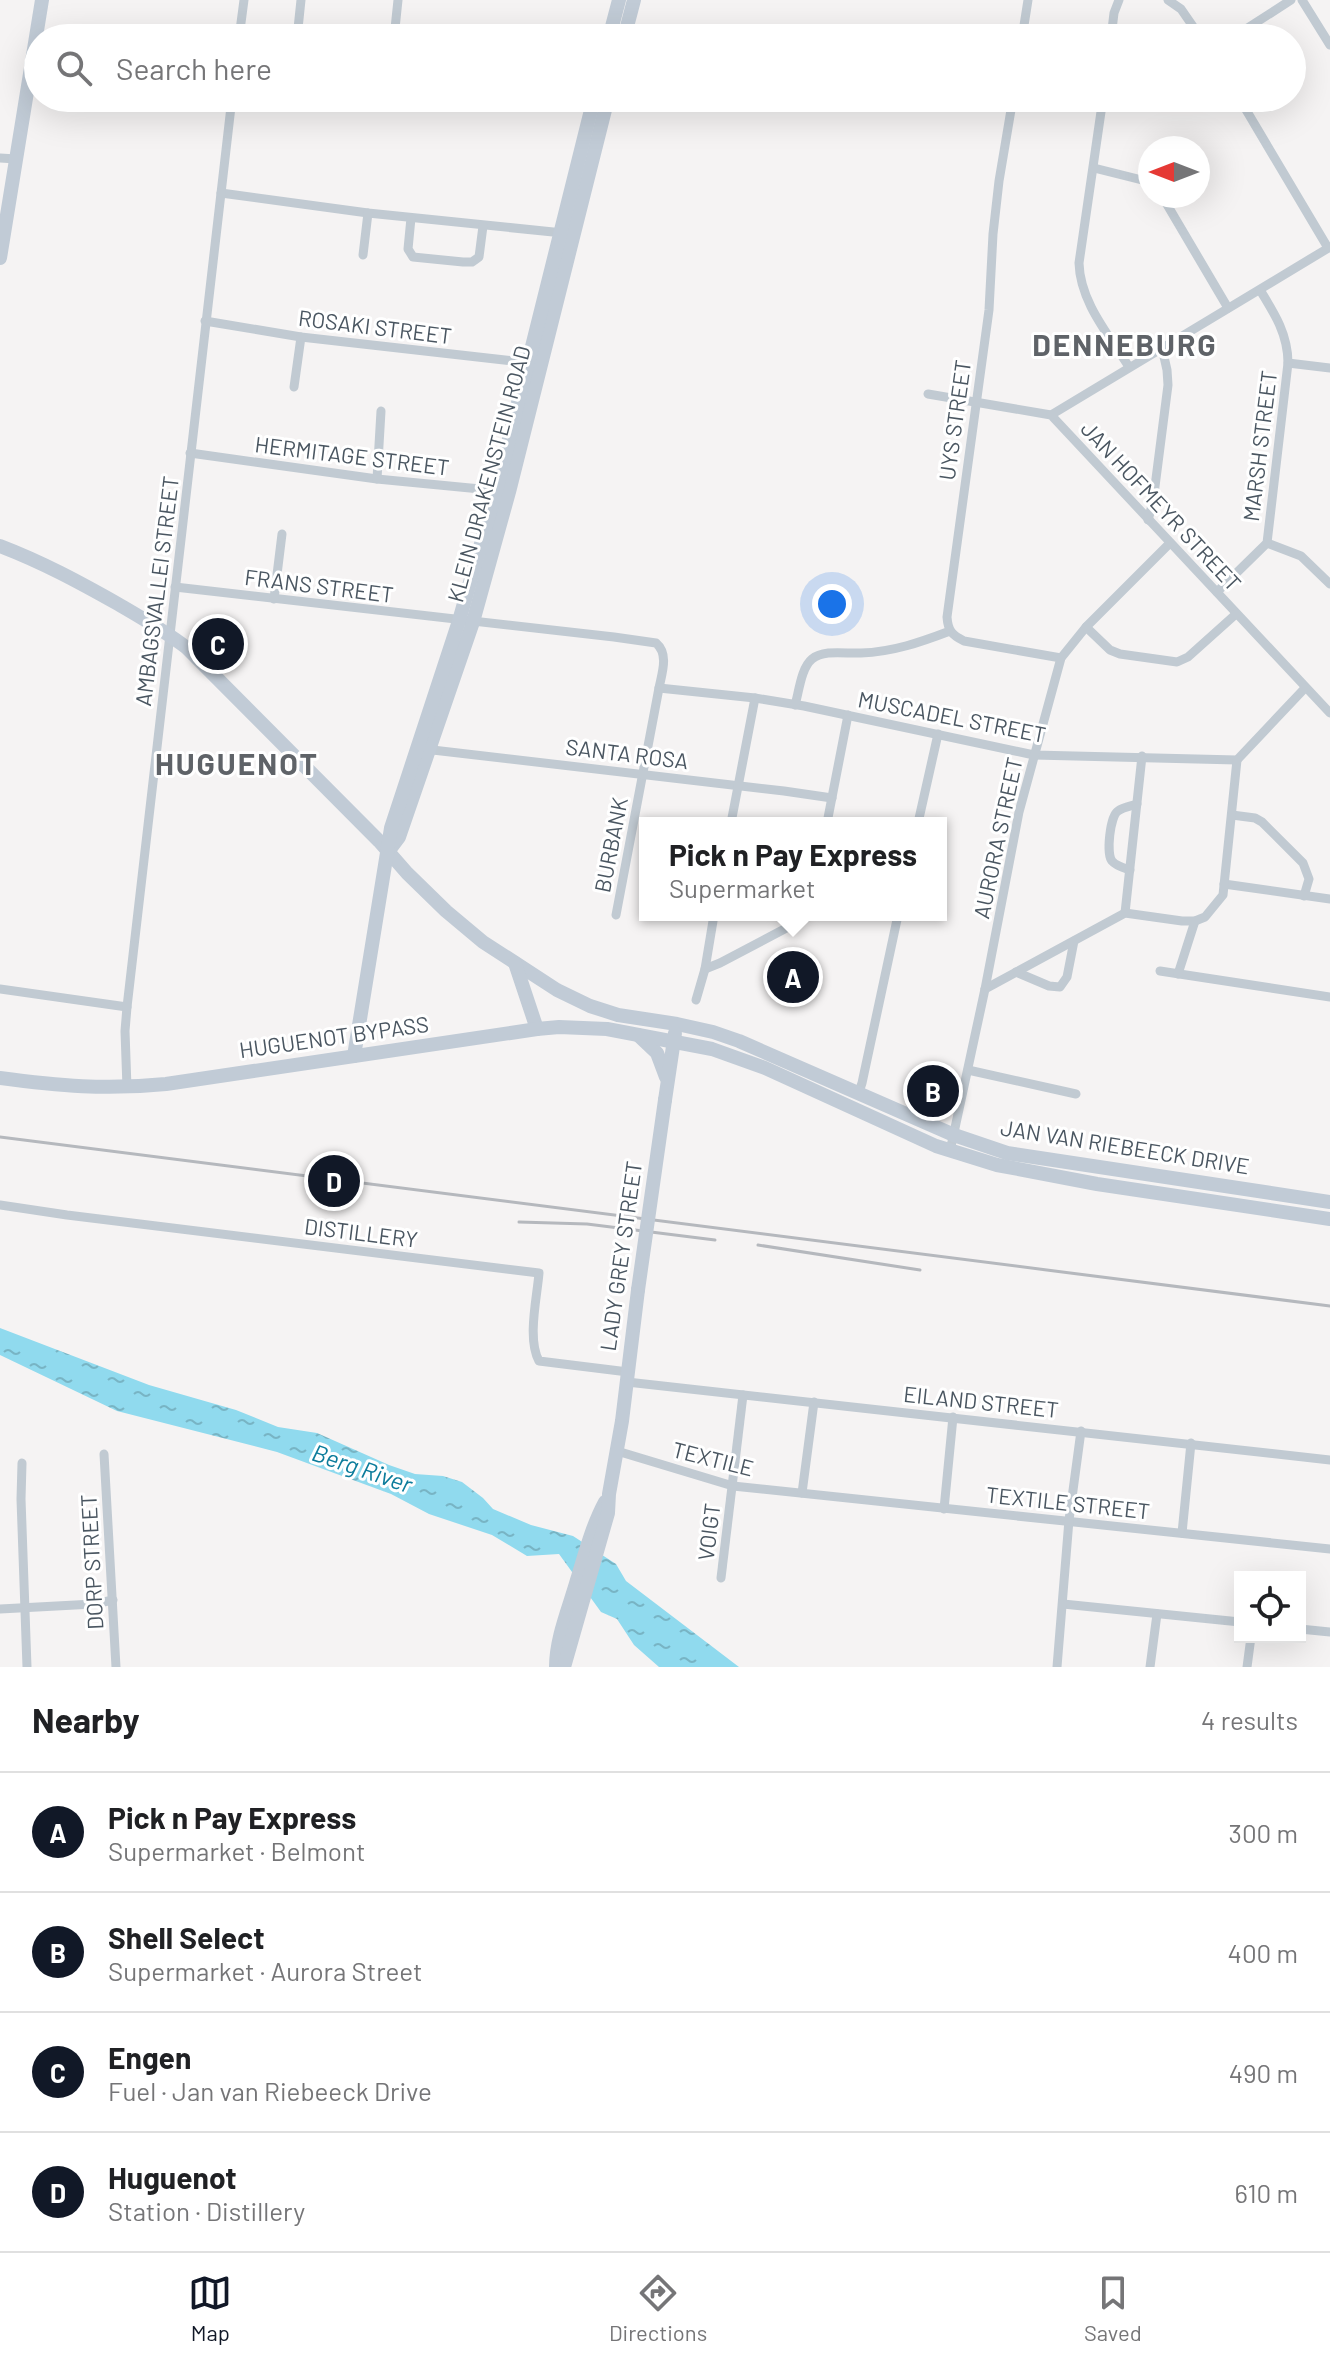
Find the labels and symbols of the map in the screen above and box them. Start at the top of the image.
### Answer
north arrow [1138,136,1210,208]
street label: ROSAKI STREET [297,304,453,348]
district label: DENNEBURG [1032,326,1218,362]
street label: KLEIN DRAKENSTEIN ROAD [441,343,535,605]
street label: UYS STREET [933,358,975,482]
street label: MARSH STREET [1237,369,1281,523]
street label: JAN HOFMEYR STREET [1076,415,1247,596]
street label: HERMITAGE STREET [253,430,451,480]
street label: AMBAGSVALLEI STREET [129,474,183,707]
street label: FRANS STREET [243,563,395,607]
your location [812,584,852,624]
pin: C [192,614,244,674]
street label: MUSCADEL STREET [856,685,1048,747]
street label: SANTA ROSA [564,733,690,773]
district label: HUGUENOT [155,745,319,781]
street label: AURORA STREET [967,755,1027,921]
street label: BURBANK [588,795,632,895]
pin: A [767,947,819,1007]
street label: HUGUENOT BYPASS [237,1010,430,1062]
pin: B [907,1061,959,1121]
street label: JAN VAN RIEBEECK DRIVE [999,1114,1251,1179]
pin: D [308,1151,360,1211]
street label: LADY GREY STREET [594,1159,646,1352]
street label: DISTILLERY [303,1212,419,1252]
street label: EILAND STREET [902,1380,1060,1422]
street label: TEXTILE [670,1435,757,1481]
water label: Berg River [309,1437,418,1499]
street label: TEXTILE STREET [985,1480,1151,1524]
street label: DORP STREET [74,1494,108,1630]
street label: VOIGT [692,1502,724,1562]

